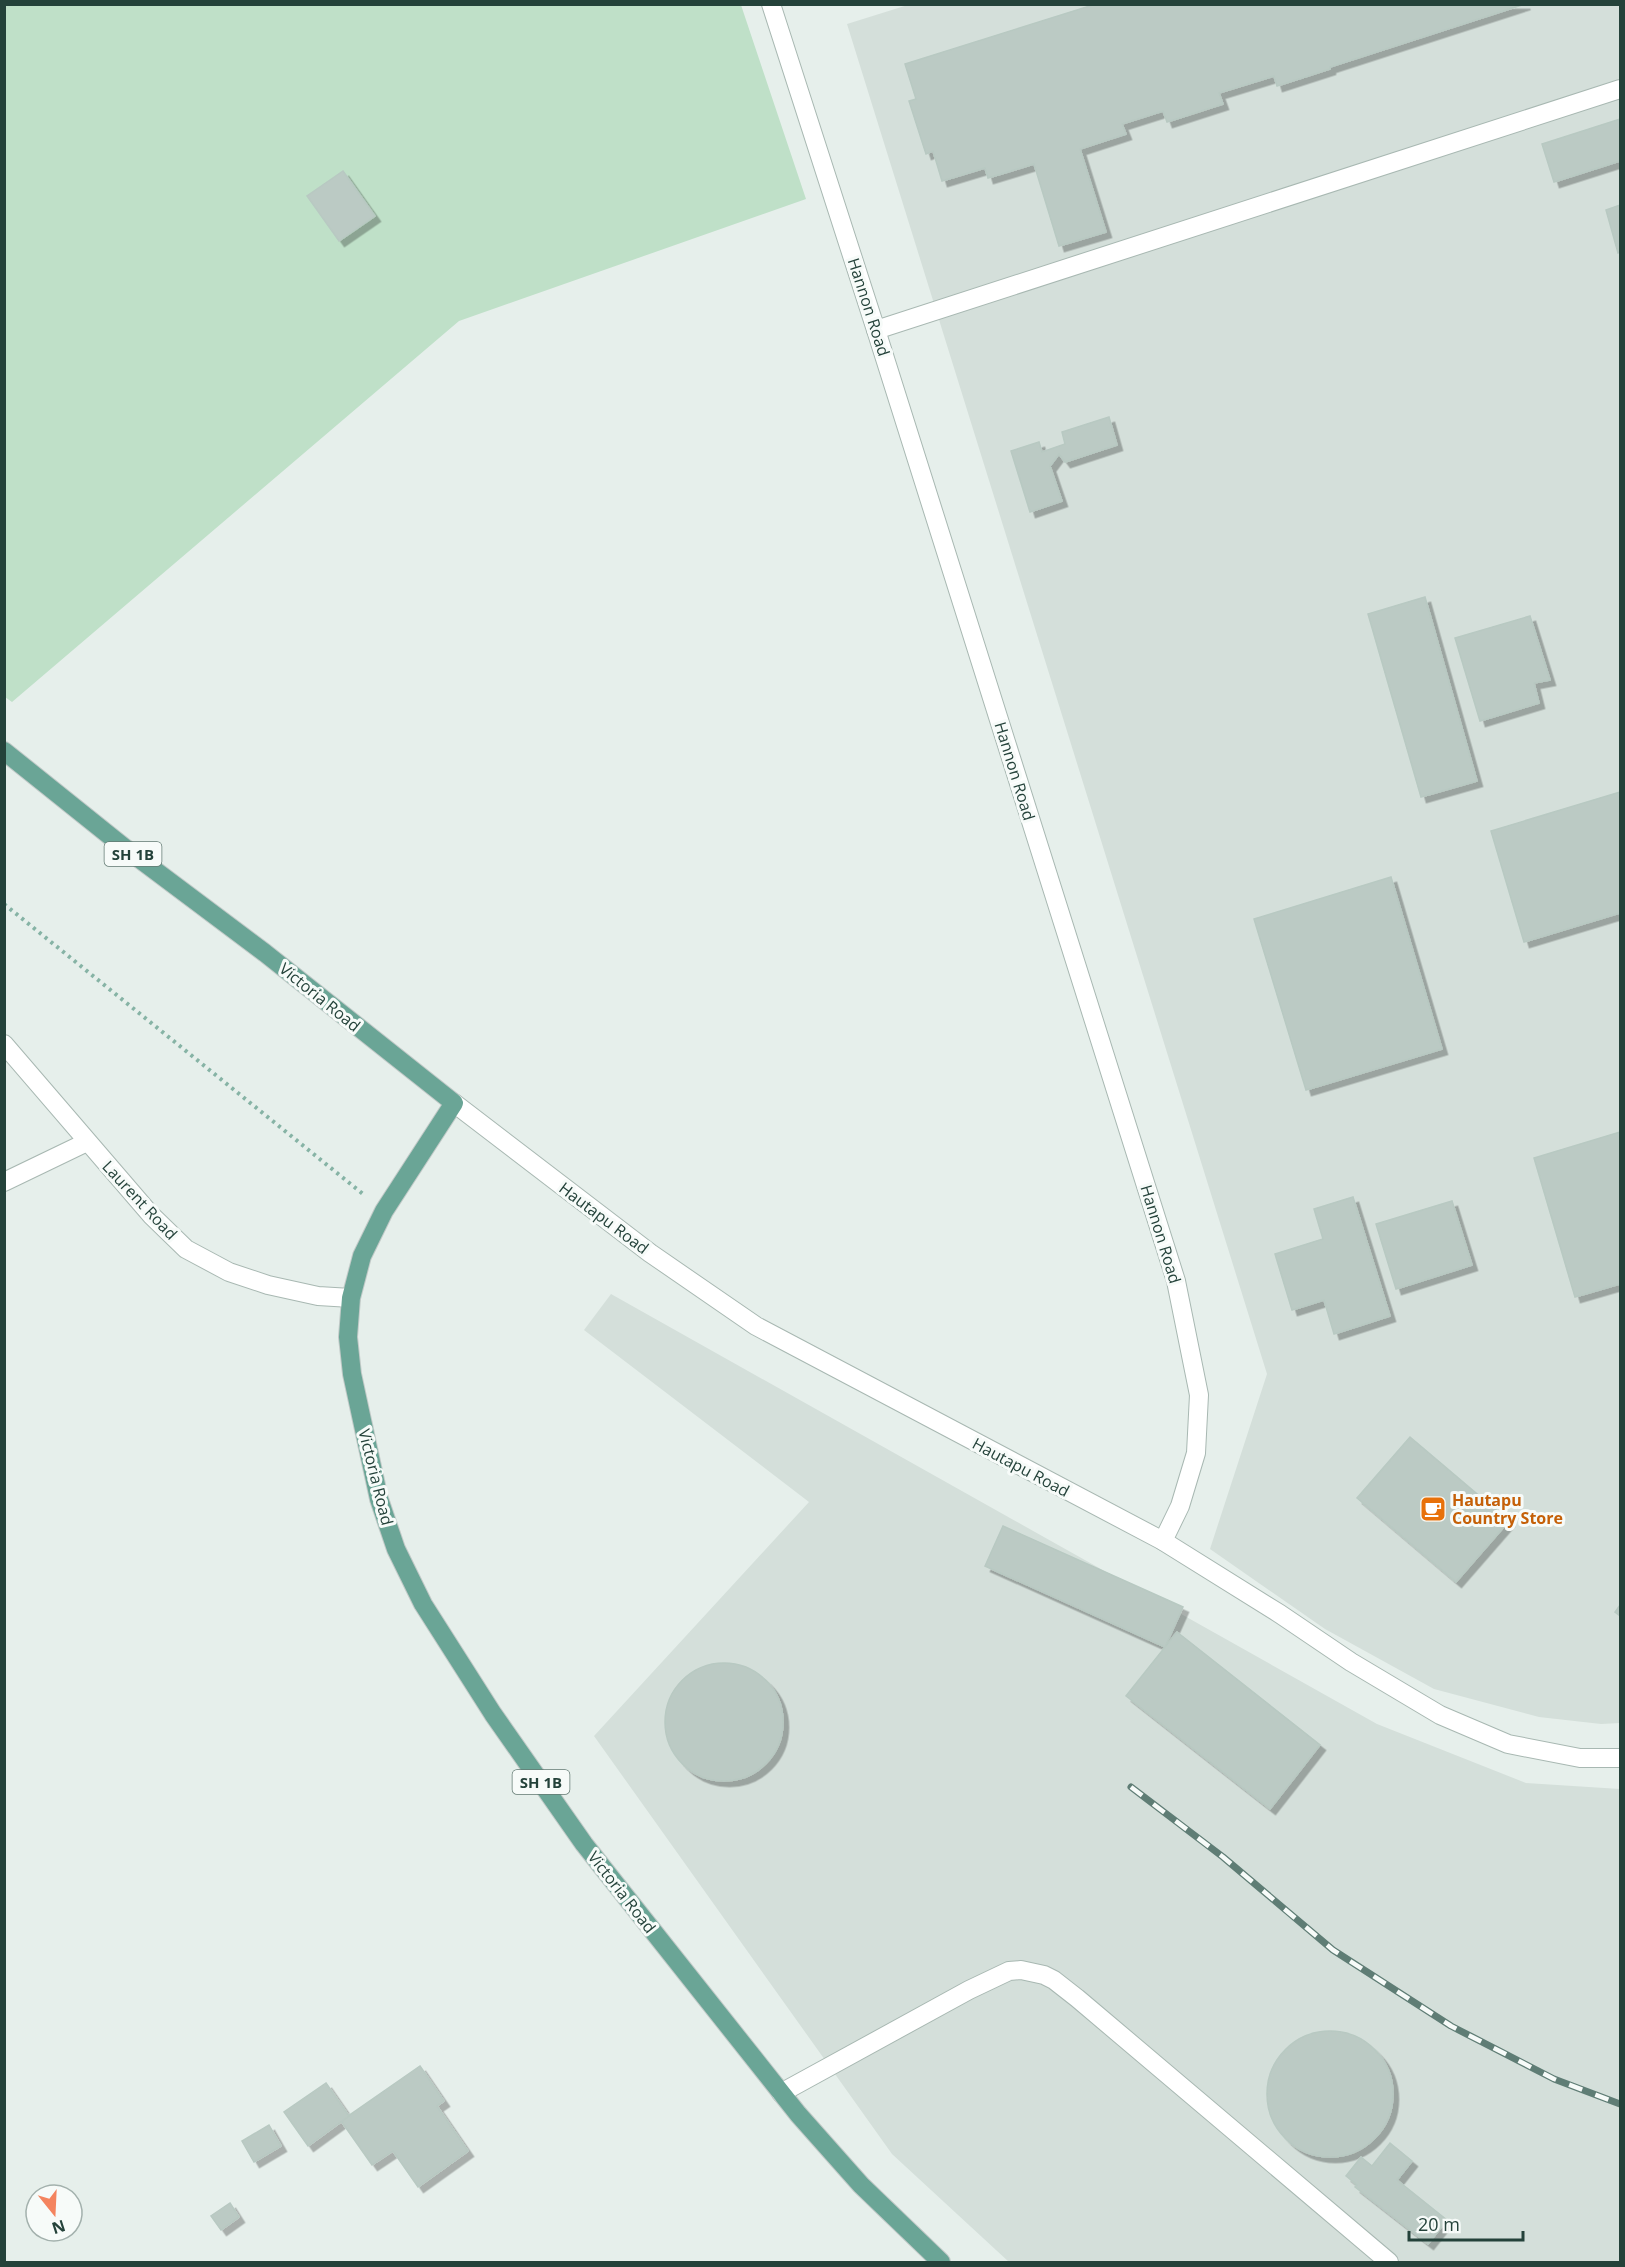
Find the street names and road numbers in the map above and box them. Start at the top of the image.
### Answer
street label: Hannon Road [843,255,895,359]
street label: Hannon Road [990,719,1040,823]
road number: SH 1B [104,842,162,866]
street label: Victoria Road [275,957,365,1037]
street label: Laurent Road [98,1156,182,1244]
street label: Hautapu Road [555,1177,653,1259]
street label: Hannon Road [1136,1182,1186,1286]
street label: Victoria Road [353,1427,399,1527]
street label: Hautapu Road [969,1432,1073,1502]
road number: SH 1B [512,1770,570,1794]
street label: Victoria Road [583,1846,661,1938]

